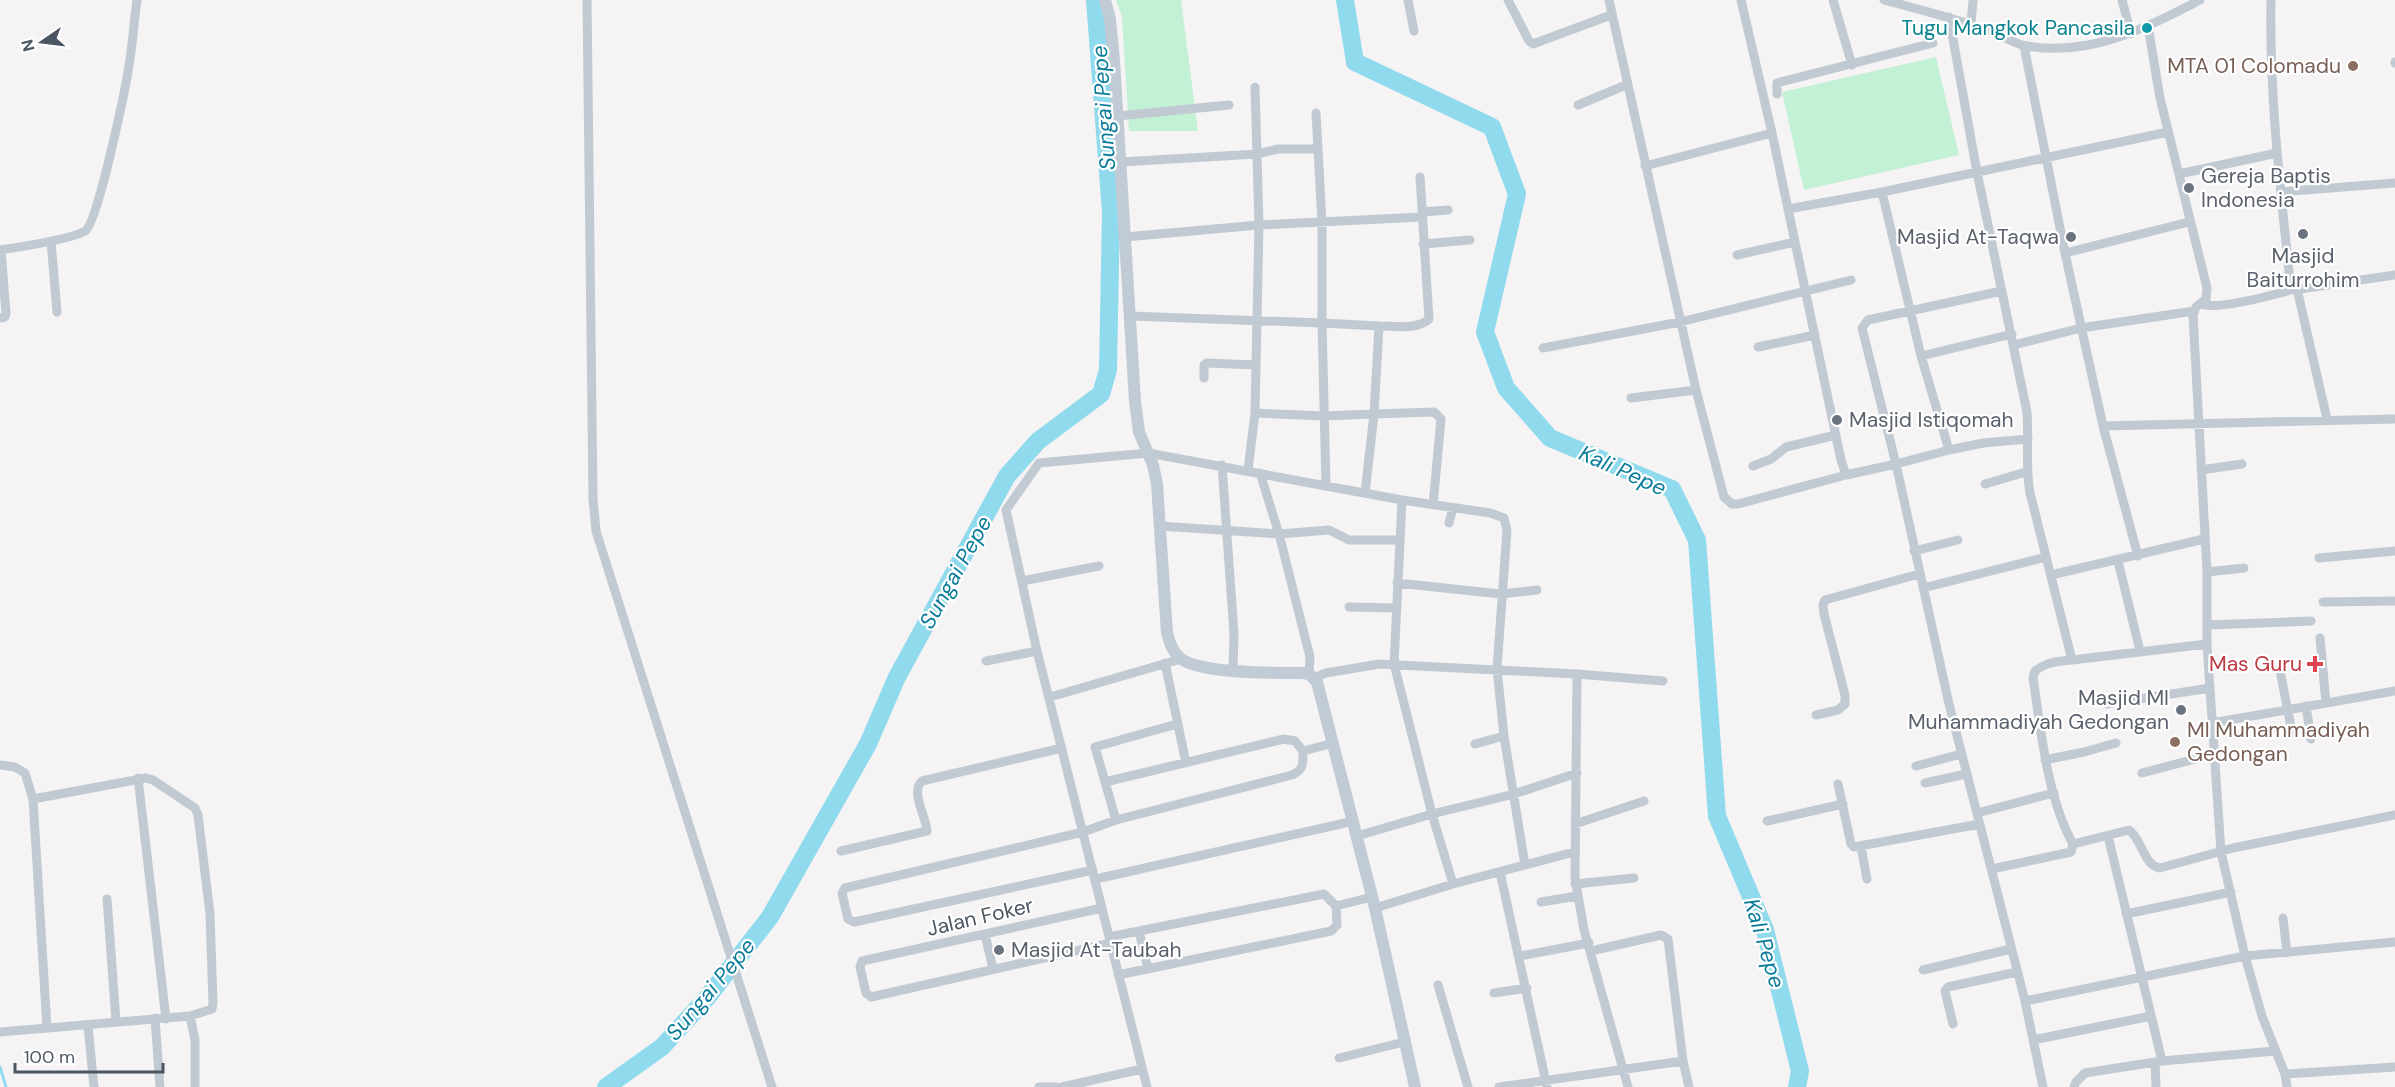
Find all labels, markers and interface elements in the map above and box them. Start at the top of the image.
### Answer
north arrow [12,12,72,72]
place label: Tugu Mangkok Pancasila [1901,14,2135,42]
marker: Tugu Mangkok Pancasila [2140,21,2154,35]
text: N [16,37,40,54]
water label: Sungai Pepe [1085,45,1122,171]
place label: MTA 01 Colomadu [2167,52,2341,80]
marker: MTA 01 Colomadu [2346,59,2360,73]
place label: Gereja Baptis Indonesia [2201,162,2331,214]
marker: Gereja Baptis Indonesia [2182,181,2196,195]
place label: Masjid At-Taqwa [1897,223,2059,251]
marker: Masjid Baiturrohim [2296,227,2310,241]
marker: Masjid At-Taqwa [2064,230,2078,244]
place label: Masjid Baiturrohim [2247,242,2359,294]
place label: Masjid Istiqomah [1849,406,2014,434]
marker: Masjid Istiqomah [1830,413,1844,427]
water label: Kali Pepe [1575,438,1671,502]
water label: Sungai Pepe [912,511,998,634]
place label: Mas Guru [2209,650,2302,678]
marker: Mas Guru [2306,655,2324,673]
place label: Masjid MI Muhammadiyah Gedongan [1908,684,2169,736]
marker: Masjid MI Muhammadiyah Gedongan [2174,703,2188,717]
place label: MI Muhammadiyah Gedongan [2187,716,2370,768]
marker: MI Muhammadiyah Gedongan [2168,735,2182,749]
street label: Jalan Foker [924,891,1036,943]
water label: Kali Pepe [1737,895,1792,991]
water label: Sungai Pepe [659,932,762,1047]
place label: Masjid At-Taubah [1011,936,1181,964]
marker: Masjid At-Taubah [992,943,1006,957]
scale bar [15,1036,164,1074]
text: 100 m [24,1045,75,1069]

